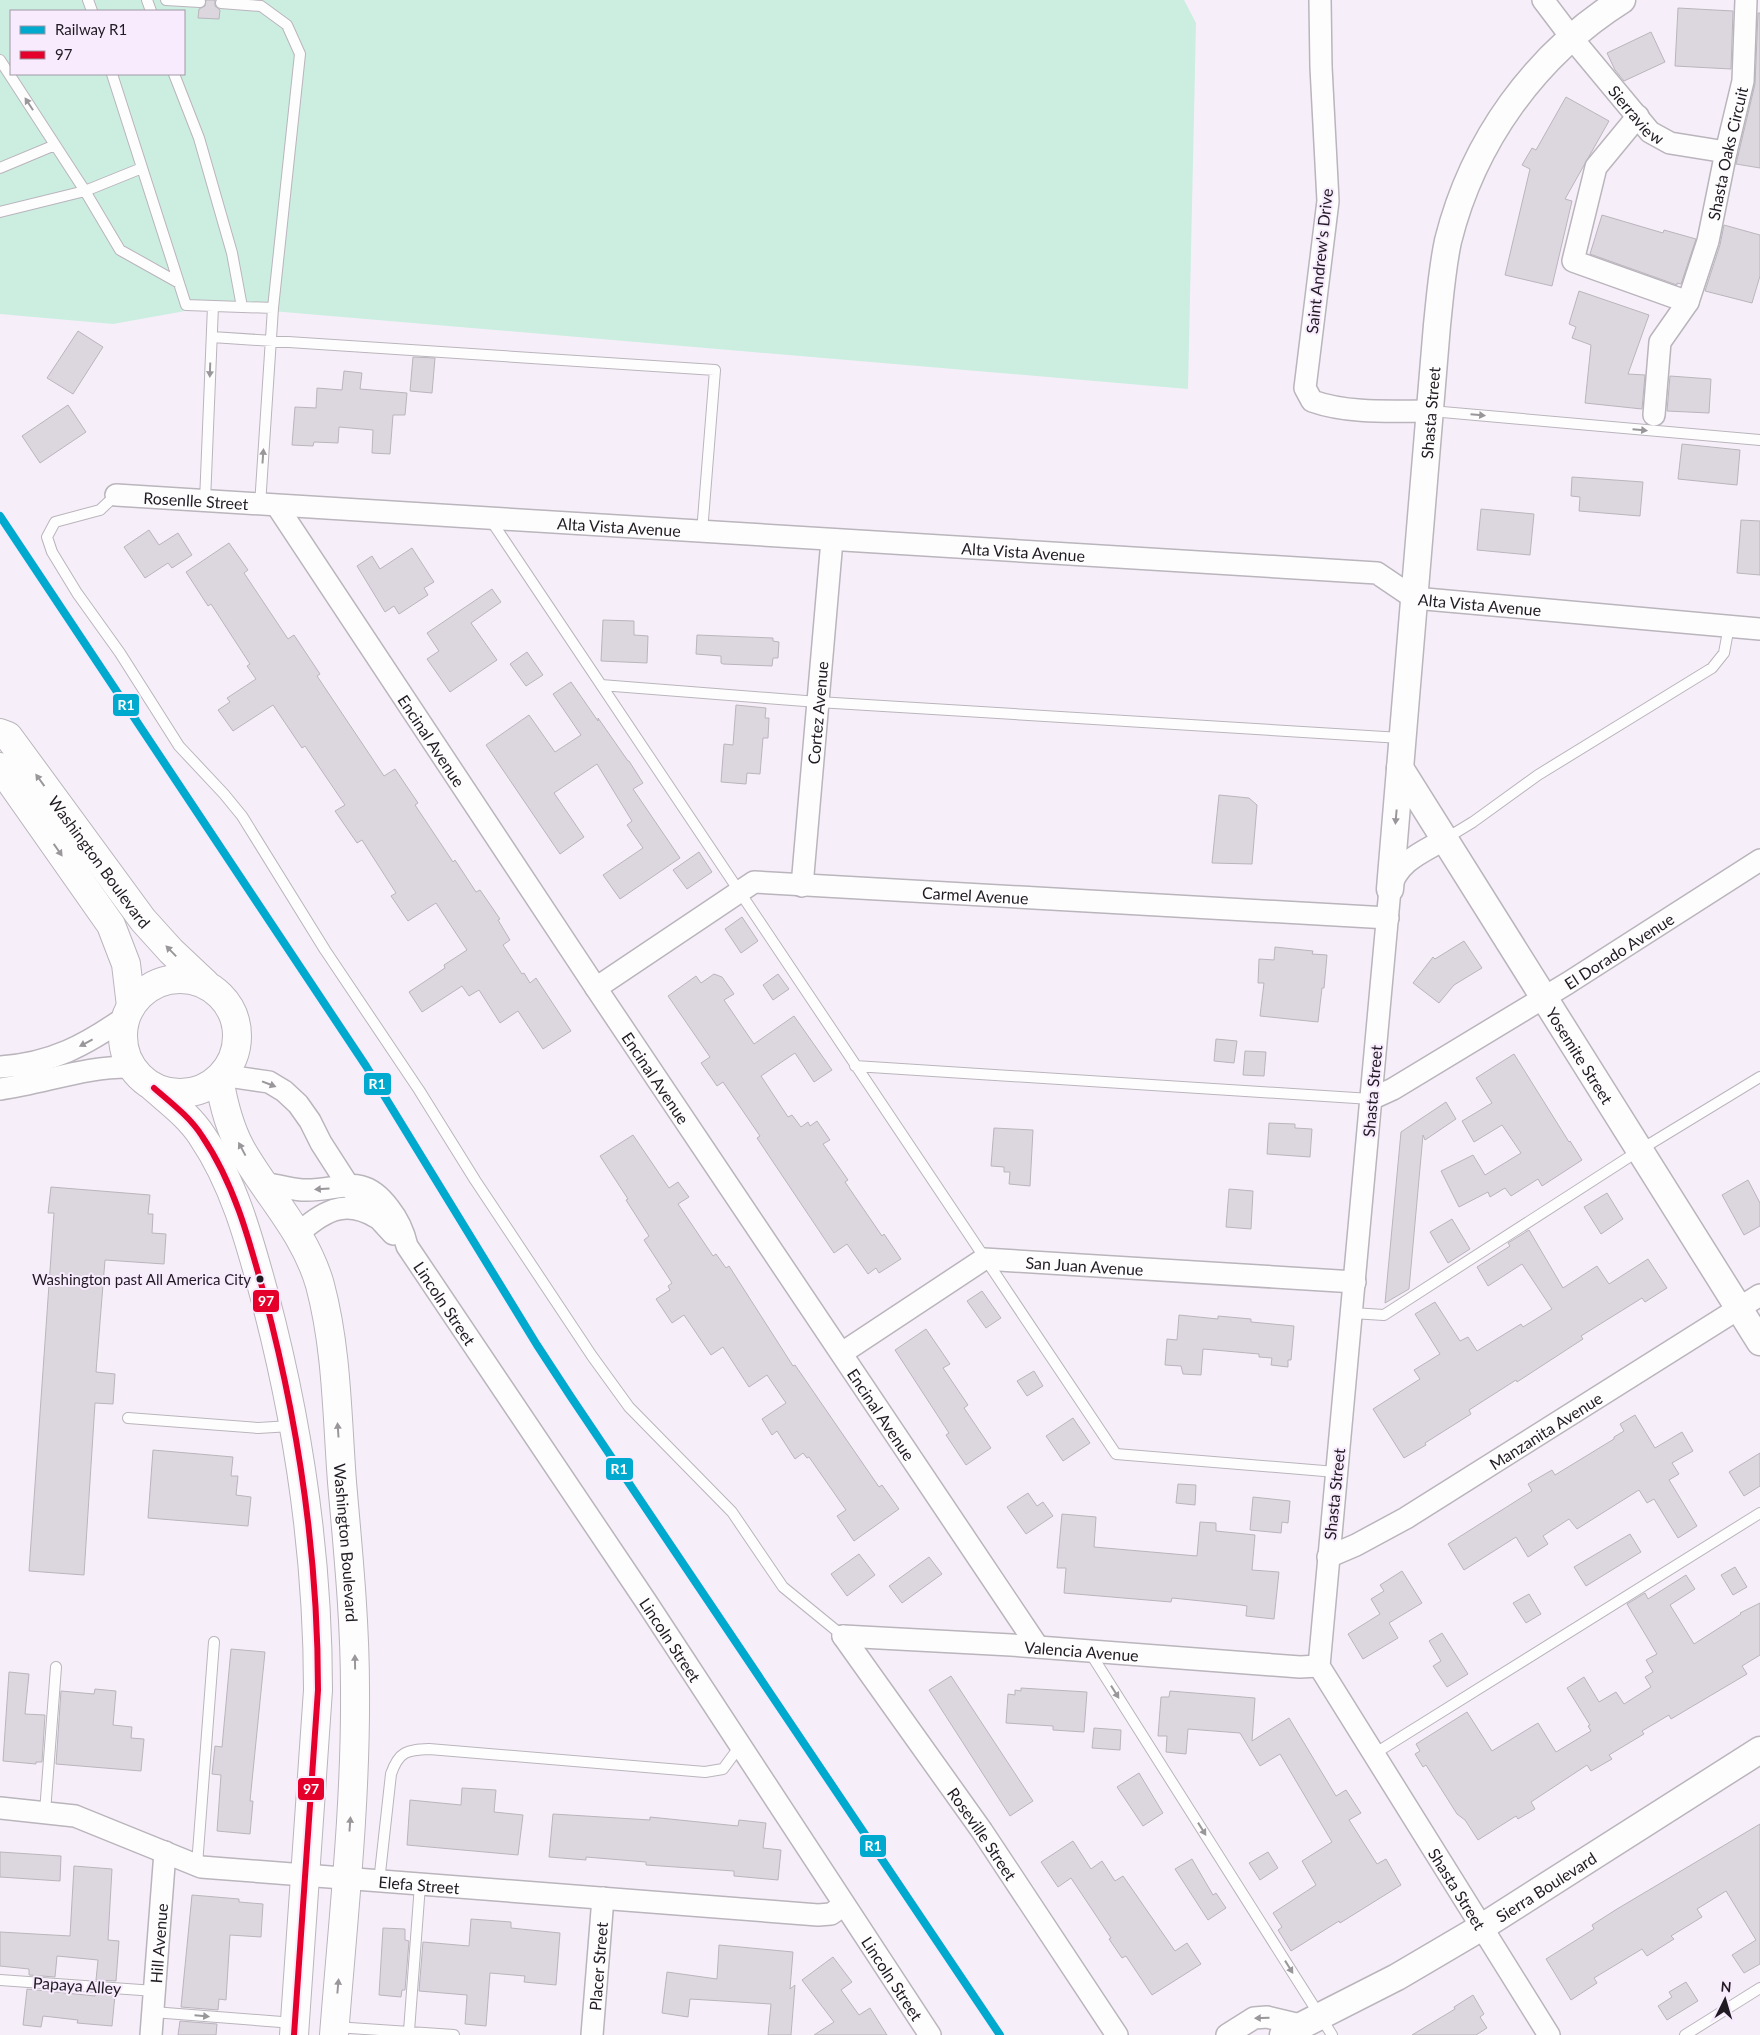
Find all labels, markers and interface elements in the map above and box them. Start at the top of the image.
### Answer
legend [10,10,185,75]
text: Railway R1 [55,20,127,38]
text: 97 [55,45,73,63]
street label: Sierraview [1605,81,1668,148]
street label: Shasta Oaks Circuit [1703,84,1751,222]
one-way arrow [24,98,33,111]
street label: Saint Andrew's Drive [1302,187,1336,335]
one-way arrow [206,363,214,379]
street label: Shasta Street [1416,366,1443,459]
one-way arrow [1471,412,1487,420]
one-way arrow [1633,426,1649,434]
one-way arrow [259,448,267,464]
street label: Rosenlle Street [143,487,249,513]
street label: Alta Vista Avenue [557,513,681,539]
street label: Alta Vista Avenue [961,538,1086,564]
street label: Alta Vista Avenue [1417,589,1542,619]
street label: Cortez Avenue [803,660,831,765]
street label: Encinal Avenue [395,691,469,790]
line badge: R1 [112,693,140,717]
text: R1 [117,696,135,713]
one-way arrow [35,773,45,787]
street label: Washington Boulevard [45,792,155,931]
one-way arrow [1392,809,1400,825]
one-way arrow [53,843,63,857]
street label: Carmel Avenue [922,882,1029,907]
street label: El Dorado Avenue [1560,908,1677,993]
one-way arrow [165,945,177,957]
street label: Yosemite Street [1543,1003,1618,1107]
street label: Encinal Avenue [619,1028,694,1127]
one-way arrow [79,1039,94,1047]
street label: Shasta Street [1359,1044,1386,1138]
line badge: R1 [363,1072,392,1096]
text: R1 [368,1075,386,1092]
one-way arrow [262,1080,277,1088]
one-way arrow [238,1142,246,1156]
one-way arrow [314,1185,330,1193]
street label: San Juan Avenue [1025,1252,1144,1278]
street label: Lincoln Street [410,1258,480,1349]
place label: Washington past All America City [32,1270,251,1288]
marker: Washington past All America City [255,1274,265,1284]
line badge: 97 [252,1289,280,1313]
text: 97 [258,1292,274,1309]
street label: Encinal Avenue [844,1364,919,1464]
street label: Manzanita Avenue [1485,1388,1605,1473]
one-way arrow [334,1422,342,1438]
street label: Shasta Street [1320,1447,1348,1541]
line badge: R1 [605,1457,634,1481]
text: R1 [610,1460,628,1477]
street label: Washington Boulevard [331,1463,363,1623]
street label: Lincoln Street [636,1594,705,1685]
street label: Valencia Avenue [1024,1637,1140,1664]
one-way arrow [351,1654,359,1670]
one-way arrow [1110,1685,1120,1698]
line badge: 97 [297,1777,325,1801]
text: 97 [303,1780,319,1797]
street label: Roseville Street [944,1783,1021,1884]
one-way arrow [347,1816,355,1832]
one-way arrow [1197,1823,1206,1836]
line badge: R1 [859,1834,887,1858]
text: R1 [864,1837,882,1854]
street label: Shasta Street [1425,1844,1490,1933]
street label: Sierra Boulevard [1492,1847,1599,1925]
street label: Elefa Street [378,1871,460,1897]
street label: Hill Avenue [145,1903,171,1984]
street label: Placer Street [584,1921,611,2011]
street label: Lincoln Street [858,1933,927,2024]
one-way arrow [1284,1960,1293,1973]
street label: Papaya Alley [32,1972,123,1998]
north arrow [1700,1975,1750,2025]
one-way arrow [334,1978,342,1994]
text: N [1720,1978,1732,1995]
one-way arrow [194,2012,210,2020]
one-way arrow [1253,2014,1269,2022]

